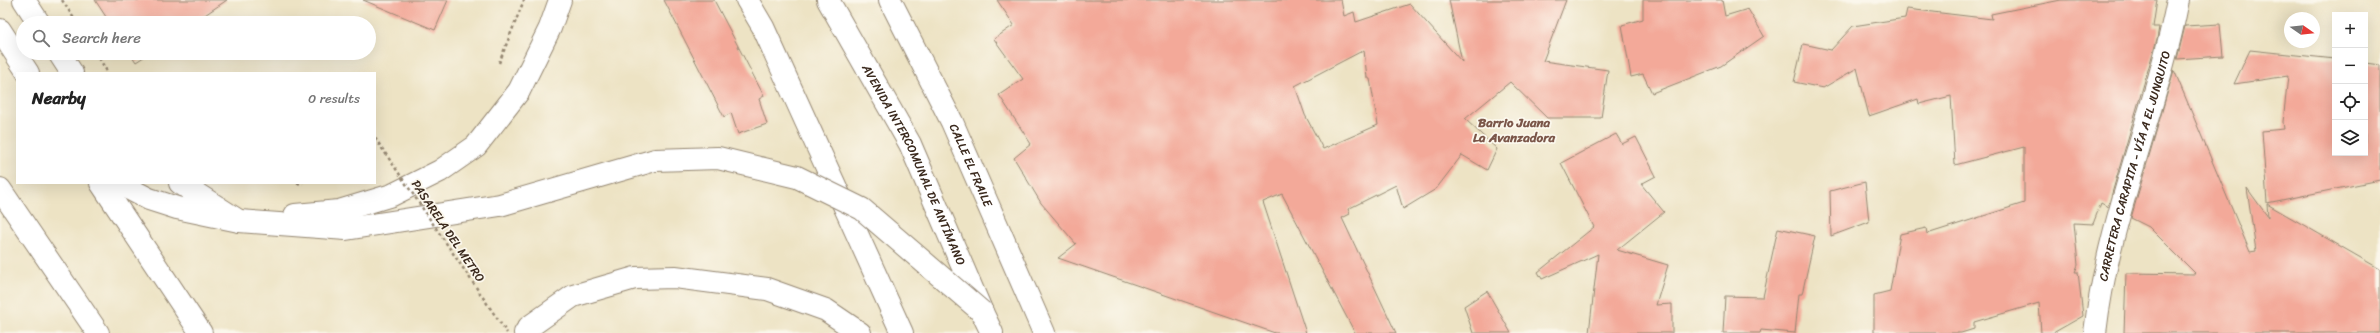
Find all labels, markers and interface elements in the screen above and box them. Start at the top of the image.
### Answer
north arrow [2284,12,2320,48]
map controls [2332,12,2368,156]
button: + [2332,12,2368,48]
search box [16,16,376,60]
text: Search here [62,25,141,51]
icon: search [30,27,52,49]
street label: CARRETERA CARAPITA - VÍA A EL JUNQUITO [2092,48,2177,283]
button: − [2332,48,2368,84]
street label: AVENIDA INTERCOMUNAL DE ANTÍMANO [855,59,972,269]
text: Nearby [32,83,86,113]
button: locate [2332,84,2368,120]
text: 0 results [308,87,360,110]
district label: Barrio Juana La Avanzadora [1473,111,1555,149]
street label: CALLE EL FRAILE [943,120,999,212]
button: layers [2332,120,2368,156]
street label: PASARELA DEL METRO [405,175,491,287]

